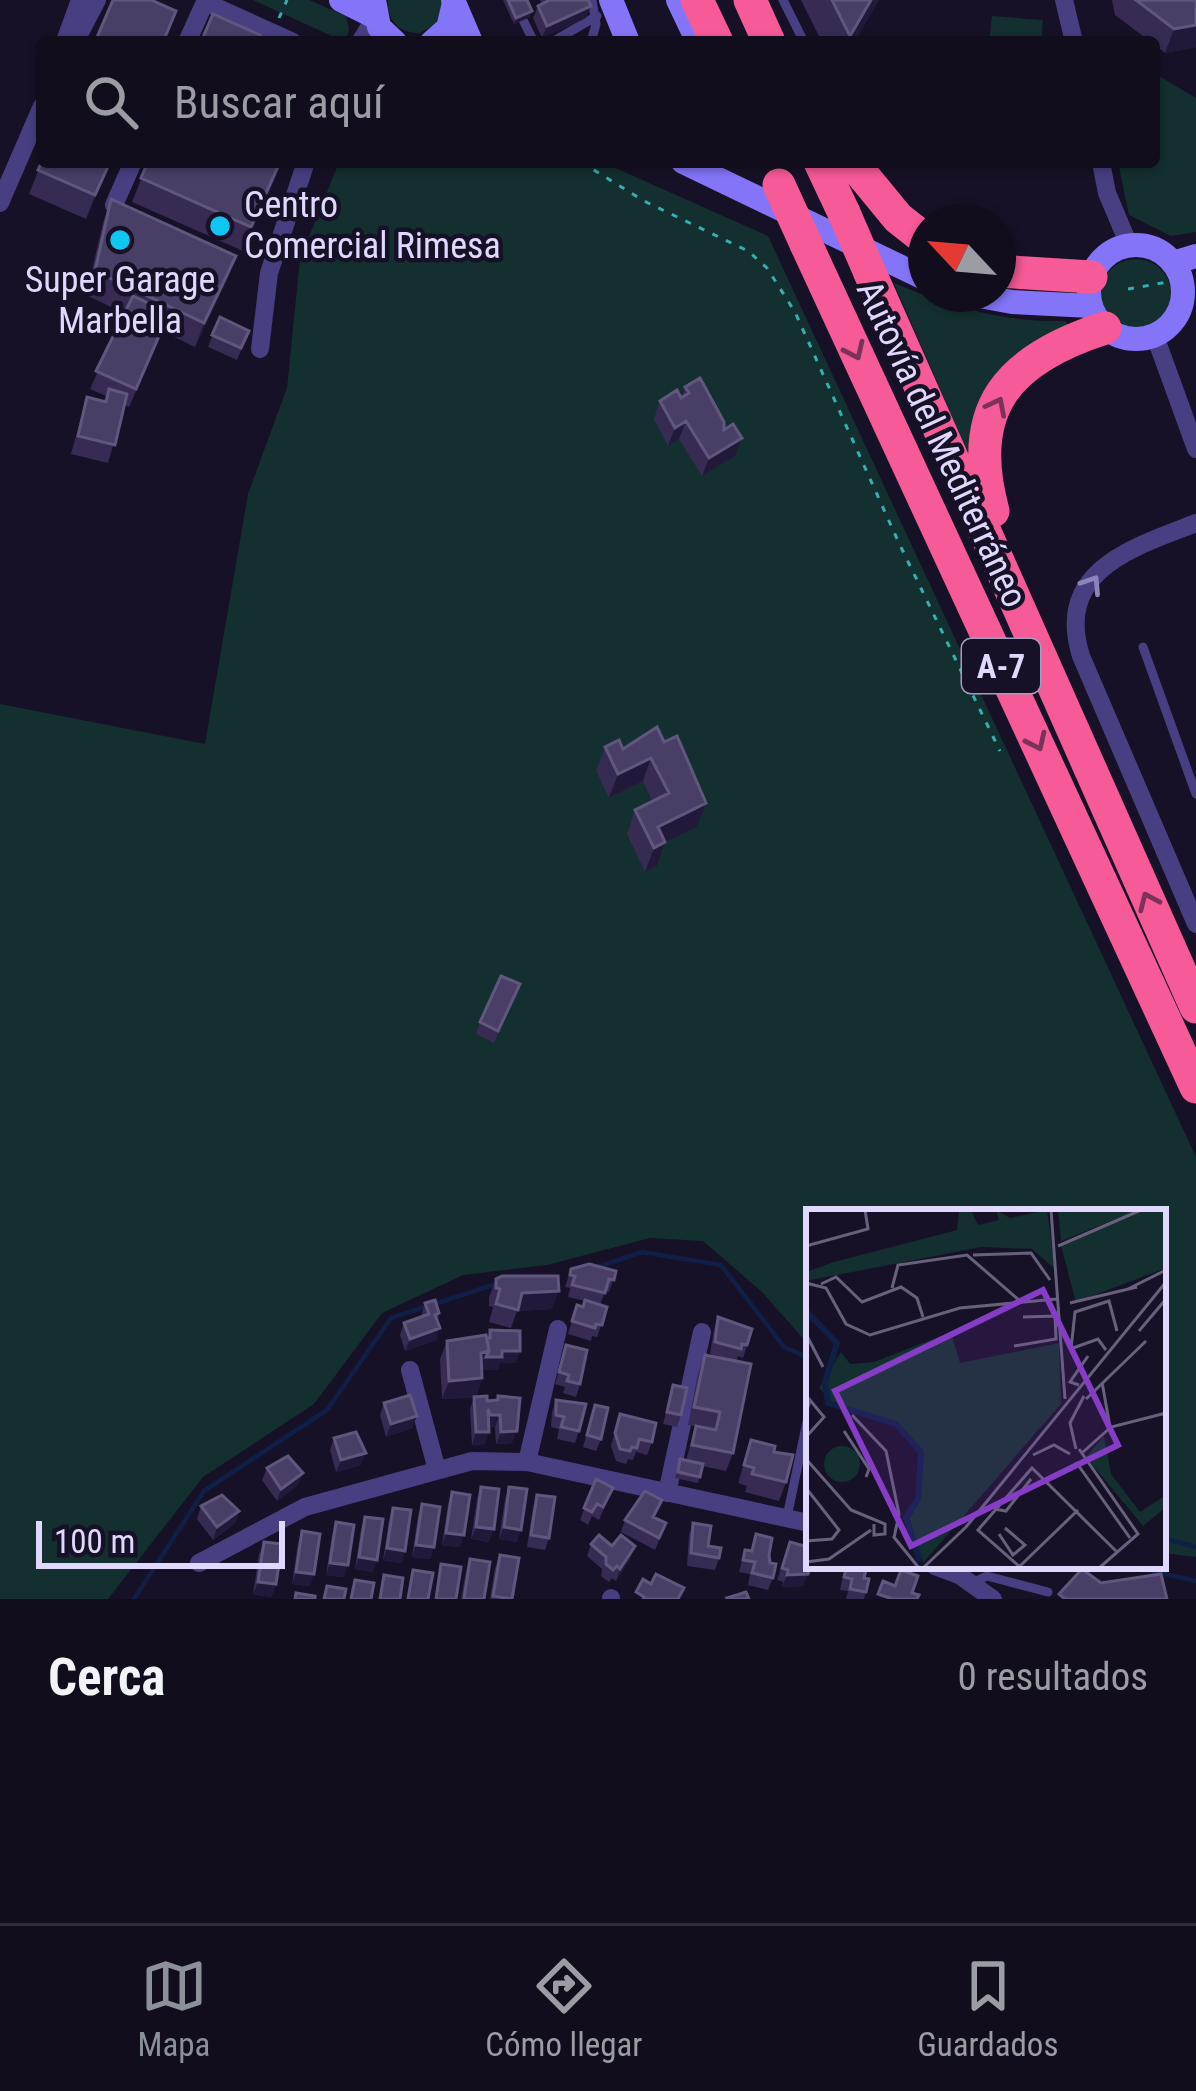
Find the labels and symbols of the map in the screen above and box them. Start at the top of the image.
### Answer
place label: Centro Comercial Rimesa [244,184,501,267]
north arrow [908,204,1016,312]
marker: Centro Comercial Rimesa [207,213,233,239]
marker: Super Garage Marbella [107,227,133,253]
place label: Super Garage Marbella [25,259,215,342]
street label: Autovía del Mediterráneo [848,274,1036,614]
one-way arrow [841,339,865,360]
one-way arrow [982,397,1005,419]
one-way arrow [1078,575,1100,597]
road number: A-7 [962,639,1040,693]
one-way arrow [1023,730,1046,752]
one-way arrow [1139,891,1163,913]
inset map [806,1209,1166,1569]
scale bar [36,1515,285,1568]

